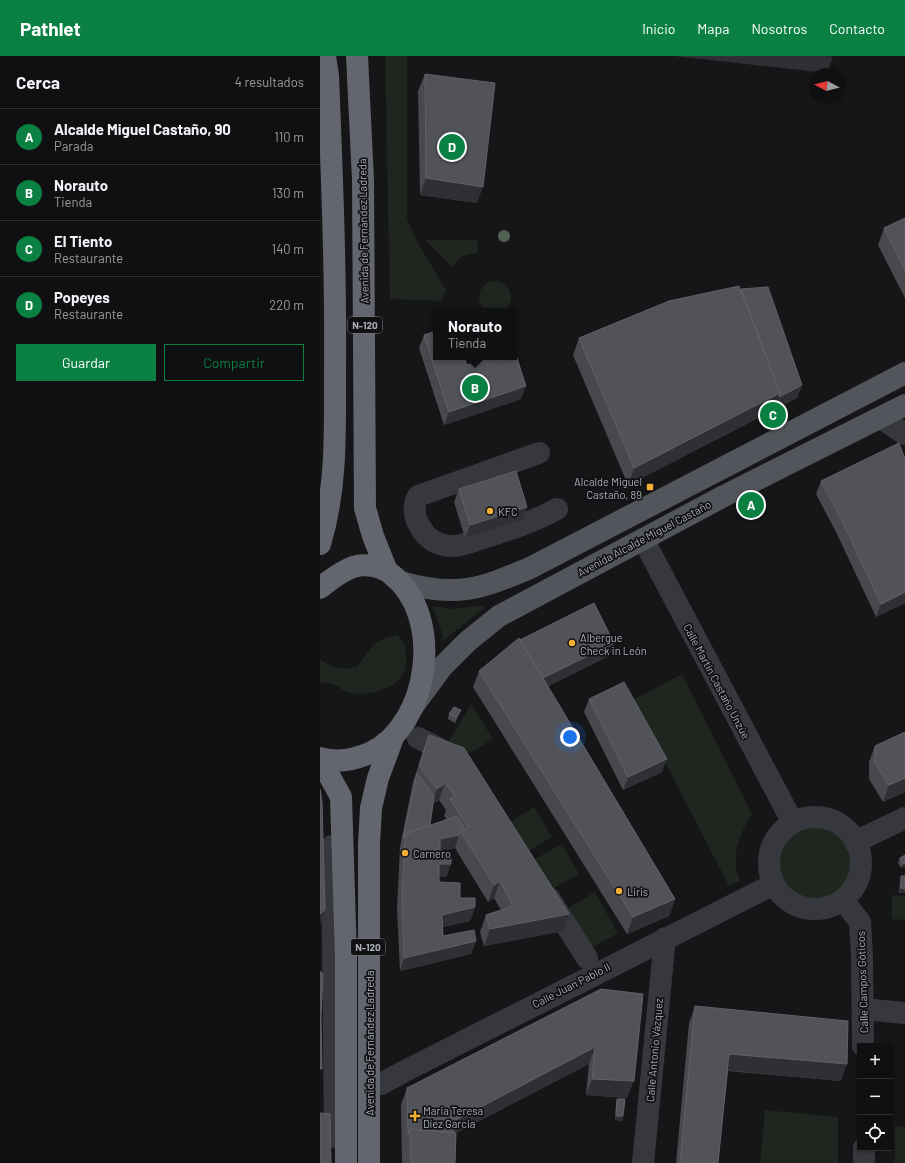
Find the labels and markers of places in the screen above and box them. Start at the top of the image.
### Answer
pin: D [439,132,465,162]
pin: B [462,373,488,403]
pin: C [760,400,786,430]
place label: Alcalde Miguel Castaño, 89 [574,475,642,501]
marker: Alcalde Miguel Castaño, 89 [645,482,655,492]
pin: A [738,490,764,520]
place label: KFC [498,505,518,518]
marker: KFC [485,506,495,516]
place label: Albergue Check in León [580,631,647,657]
marker: Albergue Check in León [567,638,577,648]
place label: Carnero [413,847,451,860]
marker: Carnero [400,848,410,858]
place label: Liris [627,885,648,898]
marker: Liris [614,886,624,896]
place label: Maria Teresa Díez Garcia [423,1104,483,1130]
marker: Maria Teresa Díez Garcia [410,1111,420,1121]

